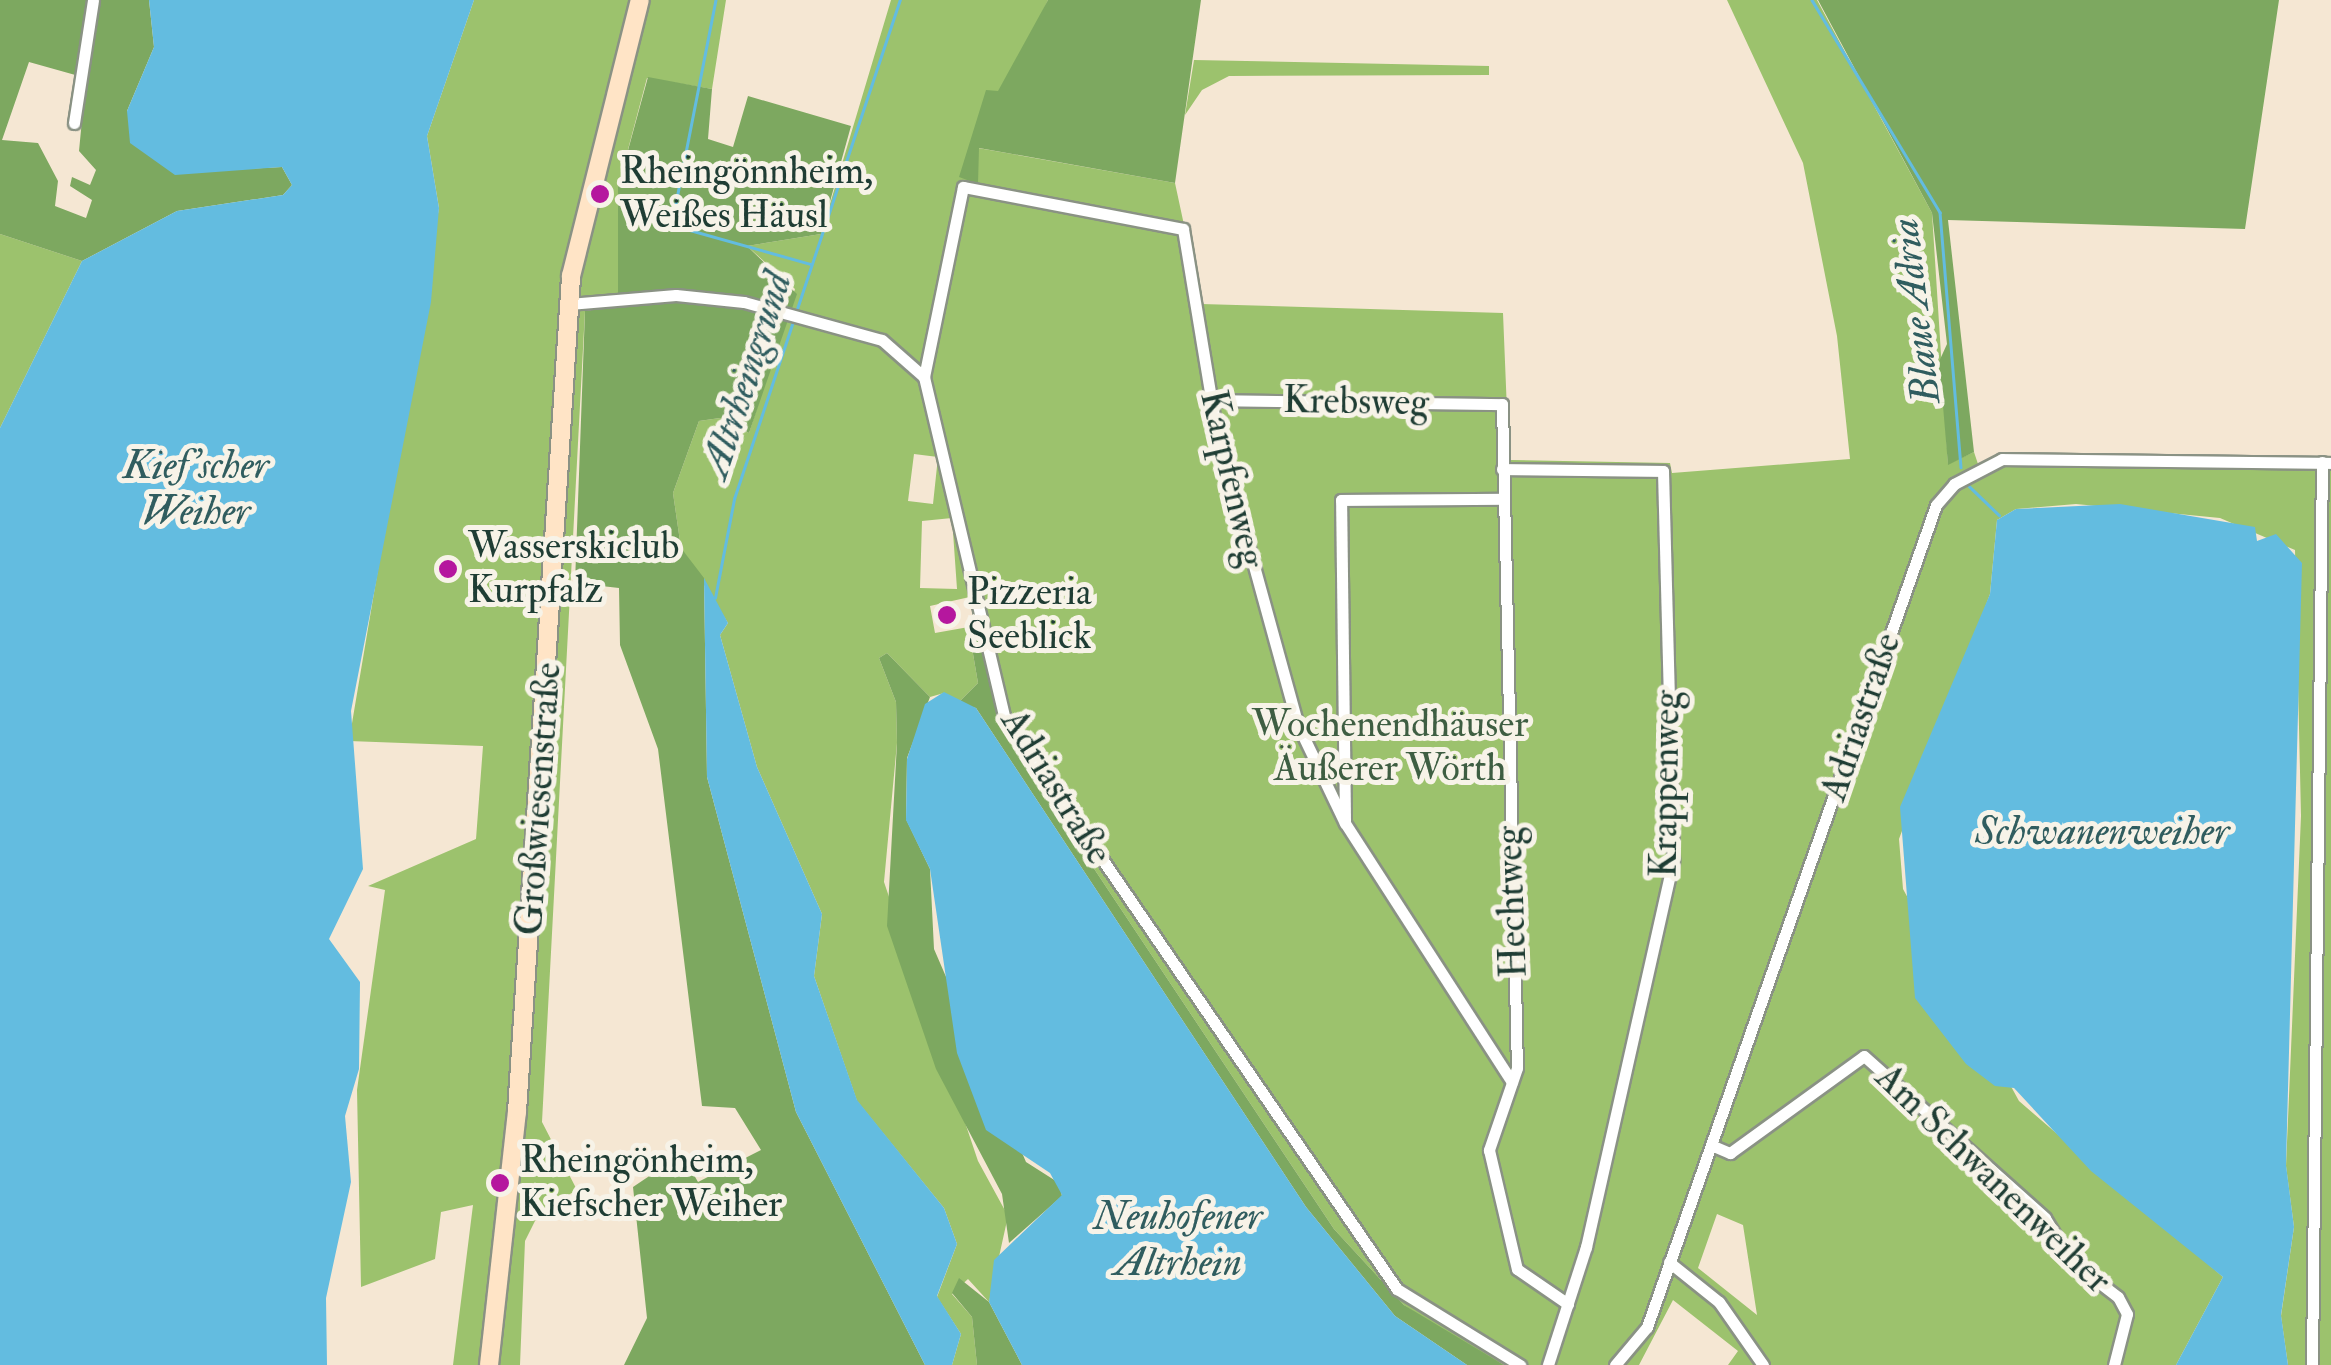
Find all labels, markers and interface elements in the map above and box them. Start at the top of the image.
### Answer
place label: Rheingönnheim, Weißes Häusl [620,149,873,238]
marker: Rheingönnheim, Weißes Häusl [589,183,611,205]
water label: Blaue Adria [1881,216,1951,406]
water label: Altrheingrund [691,267,803,483]
street label: Krebsweg [1283,378,1429,426]
street label: Karpfenweg [1189,386,1275,572]
water label: Kief'scher Weiher [123,442,269,536]
place label: Wasserskiclub Kurpfalz [468,524,679,614]
marker: Wasserskiclub Kurpfalz [437,558,459,580]
place label: Pizzeria Seeblick [967,570,1092,659]
marker: Pizzeria Seeblick [936,604,958,626]
street label: Adriastraße [1811,627,1911,807]
street label: Großwiesenstraße [507,661,571,937]
street label: Krappenweg [1642,690,1690,878]
street label: Adriastraße [990,701,1122,873]
park label: Wochenendhäuser Äußerer Wörth [1252,702,1528,792]
water label: Schwanenweiher [1975,808,2229,856]
street label: Hechtweg [1487,825,1537,979]
street label: Am Schwanenweiher [1866,1055,2120,1303]
place label: Rheingönheim, Kiefscher Weiher [520,1138,782,1228]
marker: Rheingönheim, Kiefscher Weiher [489,1172,511,1194]
water label: Neuhofener Altrhein [1094,1193,1262,1287]

